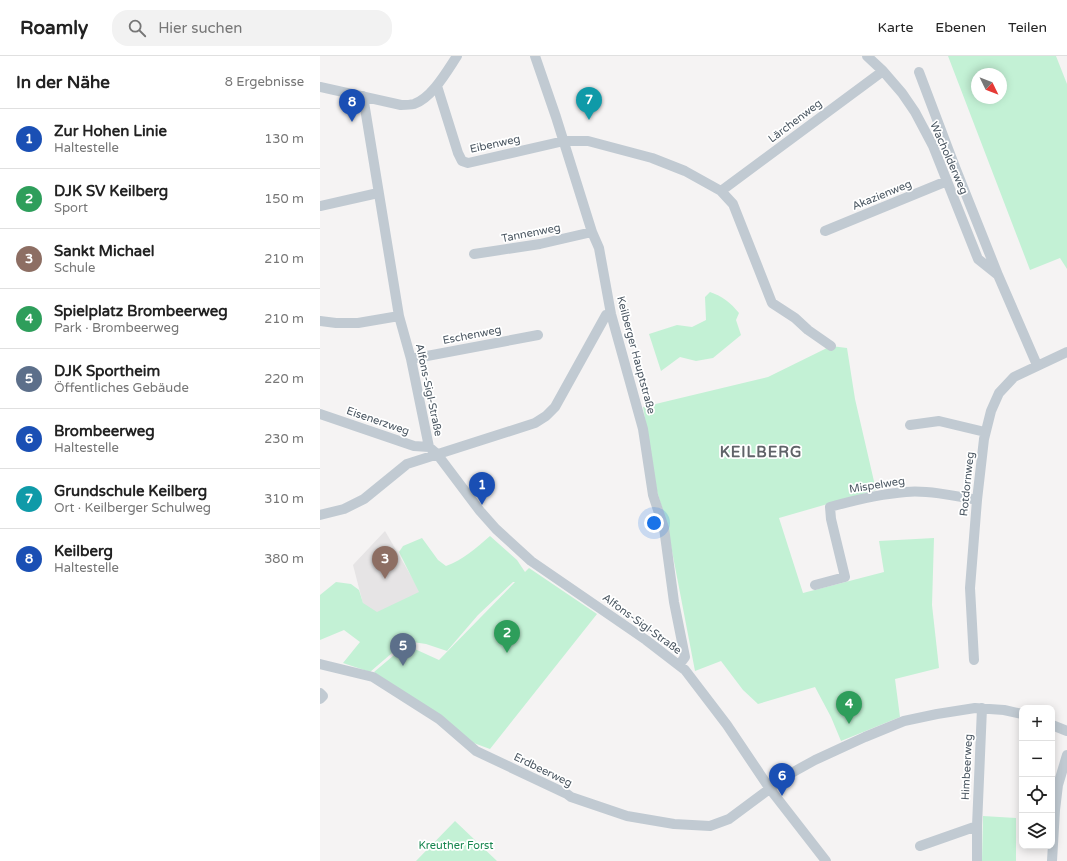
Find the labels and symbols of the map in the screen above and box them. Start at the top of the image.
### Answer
north arrow [971,68,1007,104]
pin: 7 [576,87,602,120]
pin: 8 [339,89,365,122]
street label: Lärchenweg [766,97,824,145]
street label: Wacholderweg [927,120,971,196]
street label: Eibenweg [469,132,522,156]
street label: Akazienweg [850,177,914,213]
street label: Tannenweg [500,221,562,245]
street label: Keilberger Hauptstraße [614,295,658,415]
street label: Eschenweg [442,323,502,347]
street label: Alfons-Sigl-Straße [413,342,445,438]
street label: Eisenerzweg [345,404,411,438]
district label: KEILBERG [720,443,802,461]
street label: Rotdornweg [957,451,977,517]
pin: 1 [469,472,495,505]
street label: Mispelweg [848,474,906,496]
your location [644,513,664,533]
pin: 3 [372,546,398,579]
street label: Alfons-Sigl-Straße [600,591,684,657]
pin: 2 [494,620,520,653]
pin: 5 [390,633,416,666]
pin: 4 [836,691,862,724]
street label: Himbeerweg [959,733,975,801]
street label: Erdbeerweg [512,750,574,790]
pin: 6 [769,763,795,796]
park label: Kreuther Forst [418,839,494,852]

